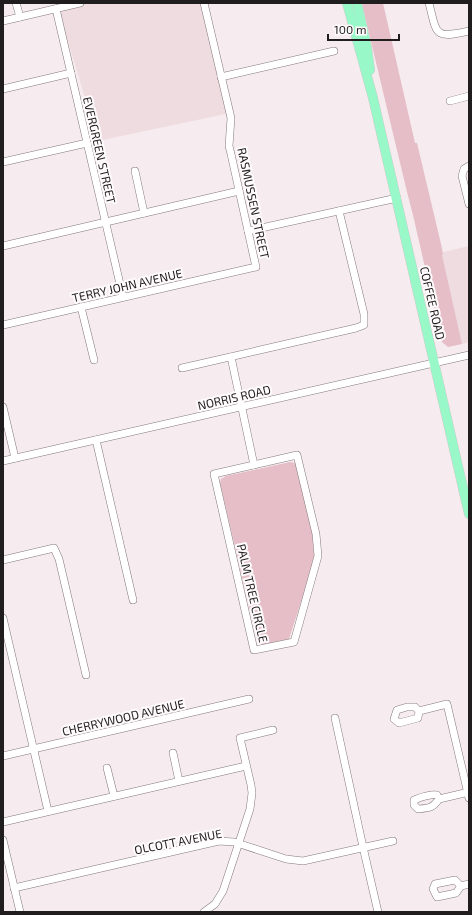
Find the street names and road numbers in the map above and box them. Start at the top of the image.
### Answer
street label: EVERGREEN STREET [81,95,119,205]
street label: RASMUSSEN STREET [235,146,273,260]
street label: TERRY JOHN AVENUE [71,265,184,304]
street label: COFFEE ROAD [418,265,448,341]
street label: NORRIS ROAD [196,382,272,412]
street label: PALM TREE CIRCLE [235,542,271,644]
street label: CHERRYWOOD AVENUE [60,696,186,738]
street label: OLCOTT AVENUE [133,826,223,856]

